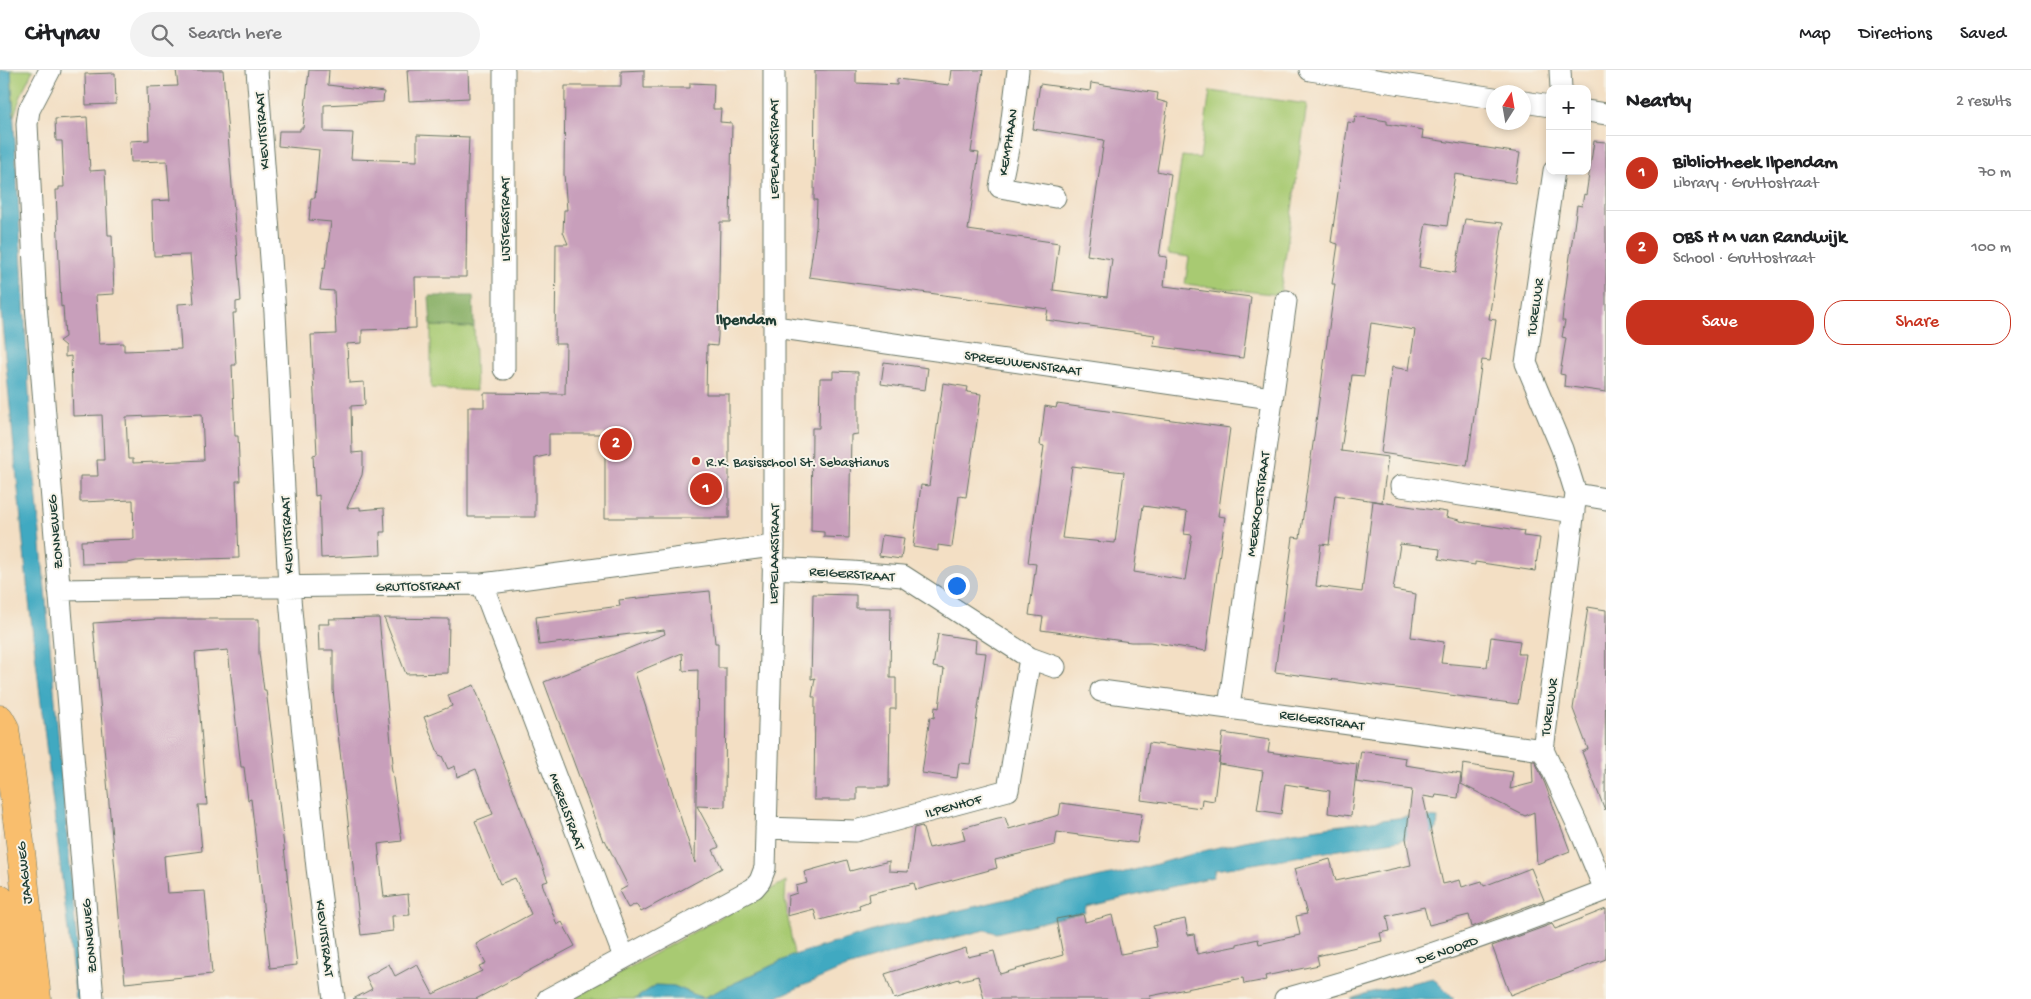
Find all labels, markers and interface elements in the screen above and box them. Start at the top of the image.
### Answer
search box [130,12,480,57]
text: Citynav [25,20,100,49]
icon: search [148,21,176,49]
text: Search here [188,23,282,46]
text: Map [1799,24,1831,45]
text: Directions [1859,24,1932,45]
text: Saved [1960,24,2006,45]
north arrow [1486,85,1531,130]
map controls [1546,85,1591,175]
button: + [1546,85,1591,130]
text: Nearby [1626,90,1691,115]
street label: KIEVITSTRAAT [252,91,275,170]
text: 2 results [1956,93,2011,112]
street label: LEPELAARSTRAAT [767,98,784,199]
street label: KEMPHAAN [996,108,1023,177]
button: − [1546,130,1591,175]
text: Bibliotheek Ilpendam [1673,152,1838,175]
text: 1 [1639,164,1645,183]
text: 70 m [1978,164,2011,183]
text: Library · Gruttostraat [1673,175,1818,194]
street label: LIJSTERSTRAAT [498,176,515,261]
text: OBS H M van Randwijk [1673,227,1846,250]
text: 2 [1638,239,1646,258]
text: 100 m [1971,239,2011,258]
text: School · Gruttostraat [1673,250,1814,269]
street label: TURELUUR [1524,277,1549,338]
button: Save [1626,300,1814,345]
button: Share [1824,300,2011,345]
district label: Ilpendam [716,312,777,331]
street label: SPREEUWENSTRAAT [963,348,1083,381]
pin: 2 [600,425,632,463]
street label: MEERKOETSTRAAT [1244,450,1275,558]
marker: R.K. Basisschool St. Sebastianus [690,455,702,467]
place label: R.K. Basisschool St. Sebastianus [706,455,889,472]
pin: 1 [690,470,722,508]
street label: ZONNEWEG [45,493,68,569]
street label: KIEVITSTRAAT [278,495,299,574]
street label: LEPELAARSTRAAT [766,503,785,604]
street label: REIGERSTRAAT [809,564,896,587]
your location [944,573,970,599]
street label: GRUTTOSTRAAT [376,578,461,597]
street label: TURELUUR [1538,677,1563,738]
street label: REIGERSTRAAT [1278,707,1366,736]
street label: MERELSTRAAT [544,771,588,853]
street label: ILPENHOF [924,792,984,823]
street label: JAAGWEG [14,840,37,905]
street label: ZONNEWEG [79,897,102,973]
street label: KIEVITSTRAAT [310,899,337,978]
street label: DE NOORD [1414,933,1481,970]

